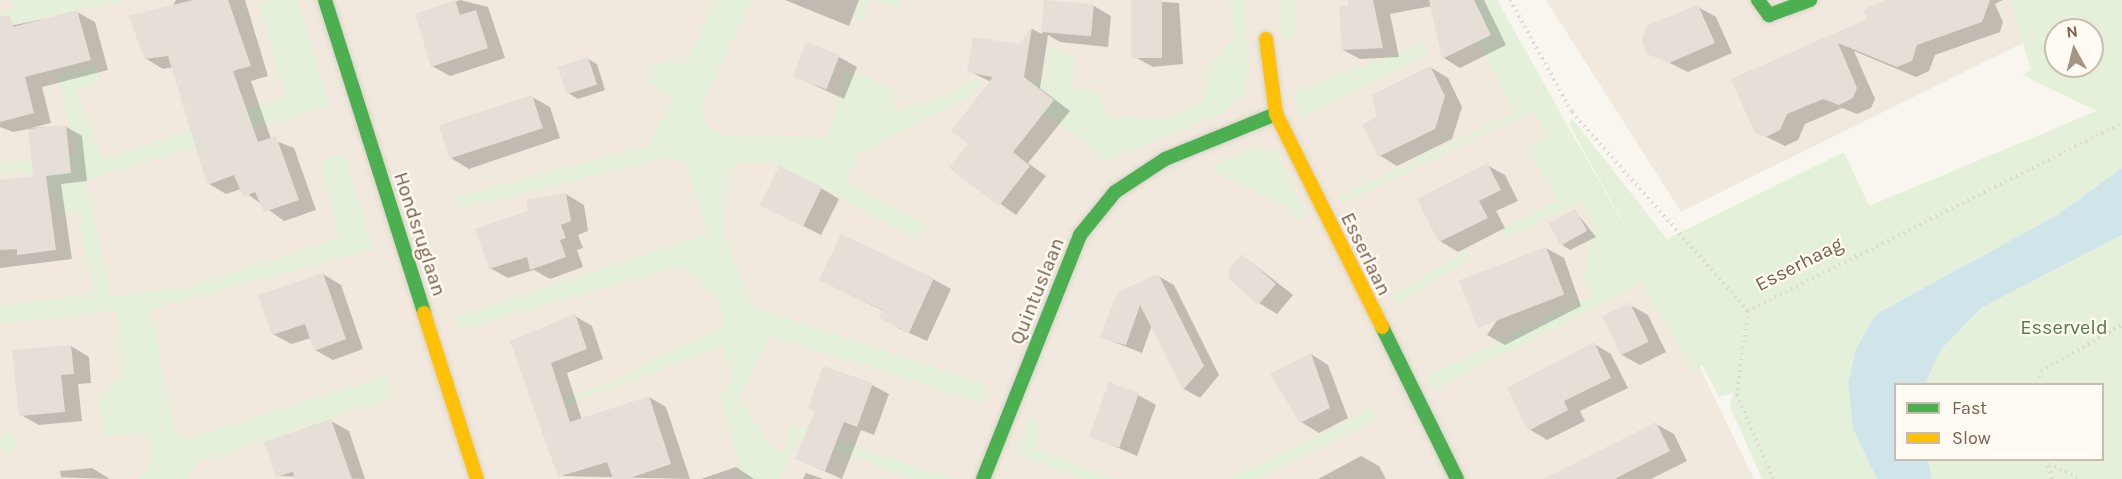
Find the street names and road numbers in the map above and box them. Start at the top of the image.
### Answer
street label: Hondsruglaan [389,169,451,299]
street label: Esserlaan [1336,209,1396,299]
street label: Esserhaag [1751,232,1847,296]
street label: Quintuslaan [1005,234,1069,348]

